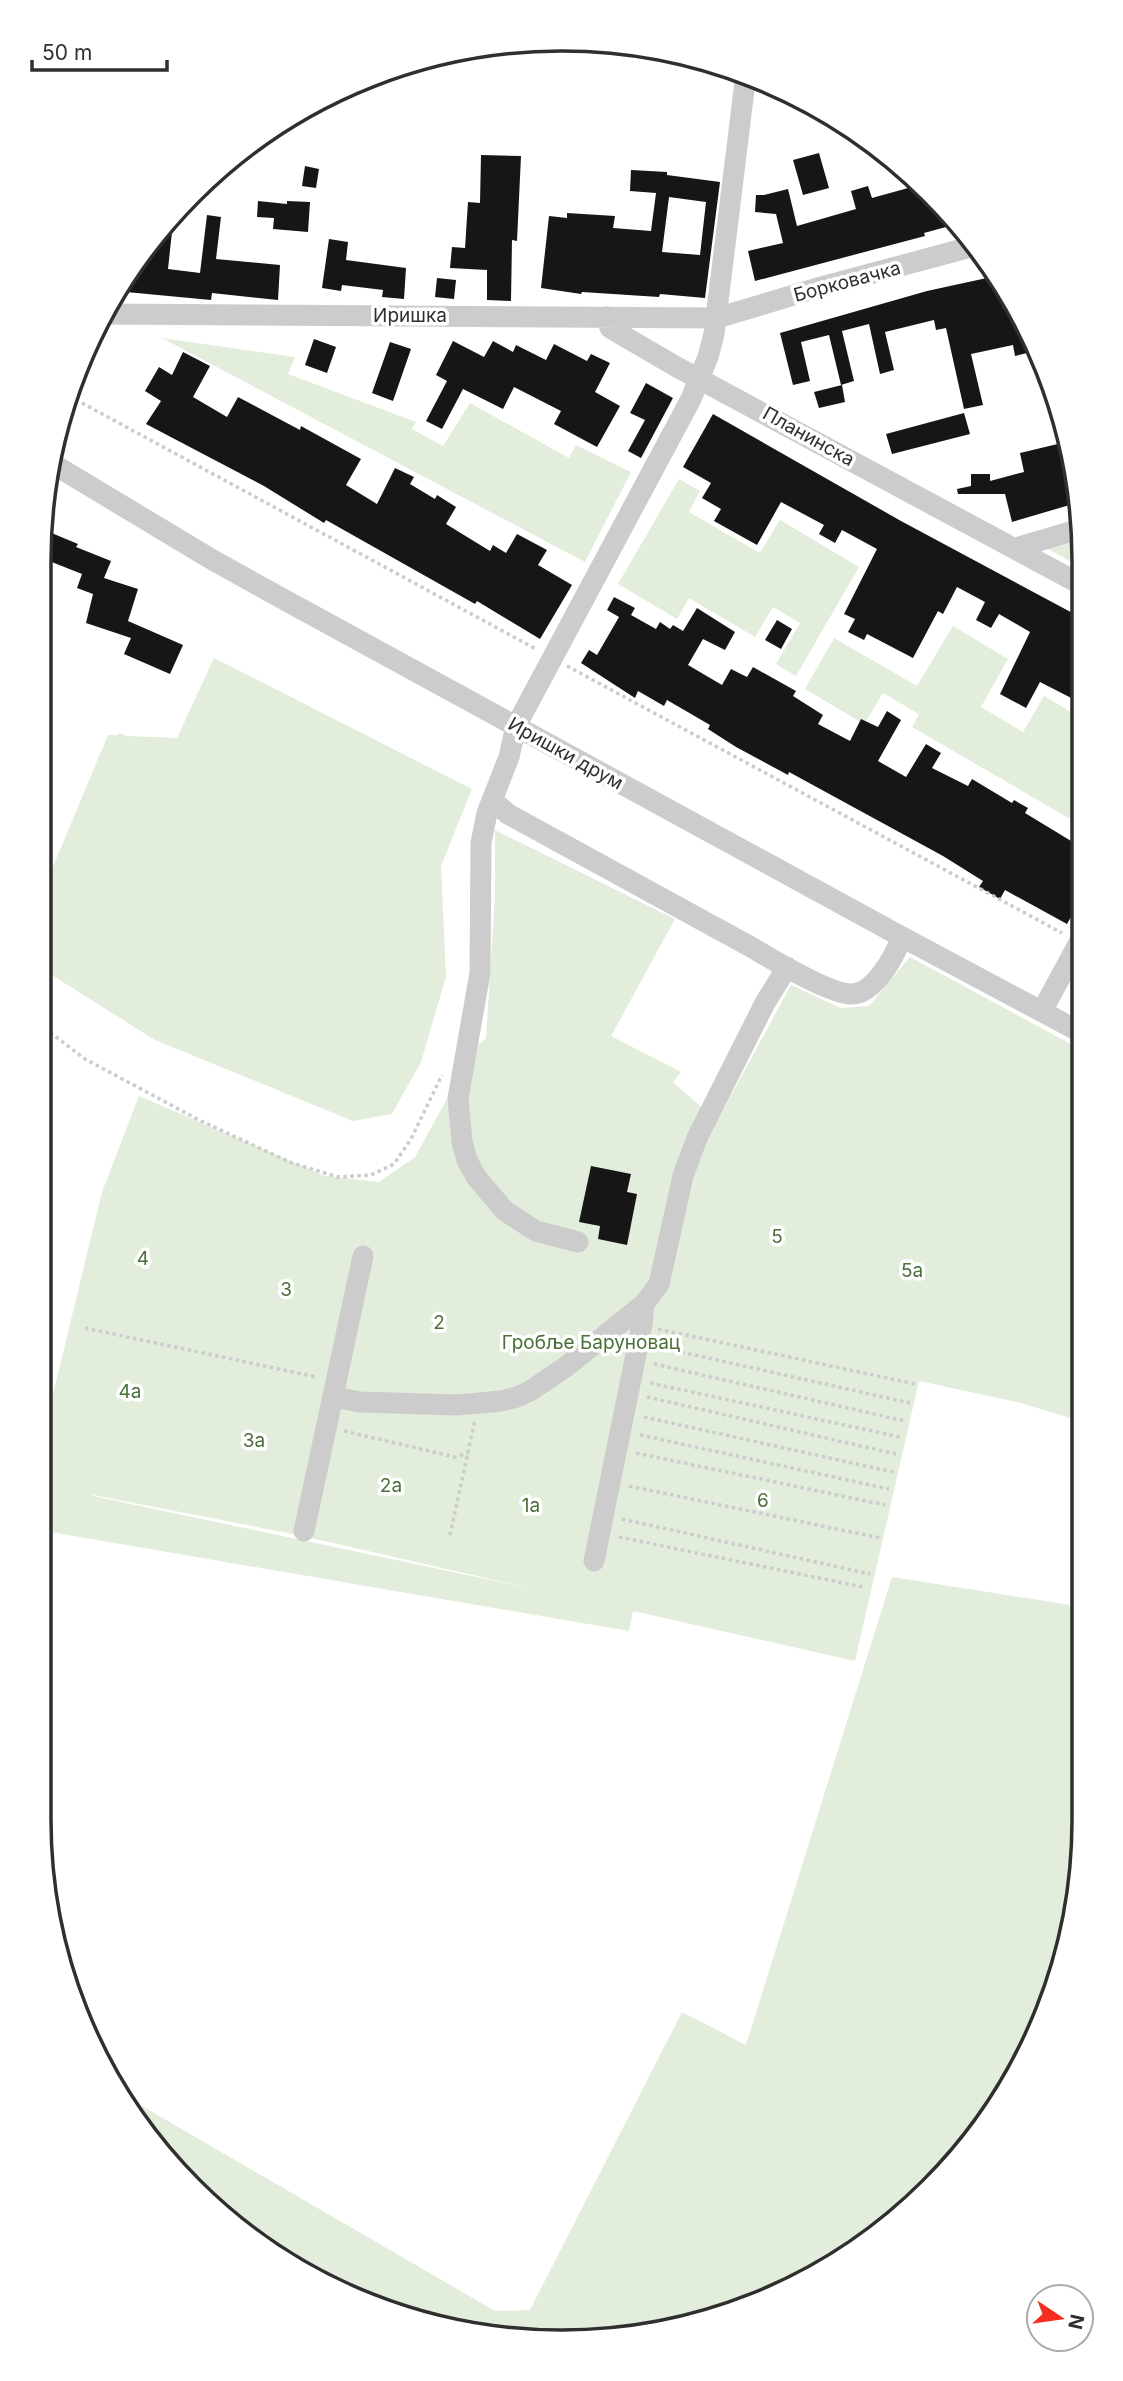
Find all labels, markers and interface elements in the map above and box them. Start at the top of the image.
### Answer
scale bar [32,28,166,72]
text: 50 m [42,40,92,65]
street label: Борковачка [791,256,903,307]
street label: Иришка [373,304,447,327]
street label: Планинска [759,402,859,471]
street label: Иришки друм [504,712,627,795]
park label: 5 [771,1225,783,1248]
park label: 4 [137,1247,149,1270]
park label: 5a [901,1259,923,1282]
park label: 3 [280,1278,292,1301]
park label: 2 [433,1311,445,1334]
park label: Гробље Баруновац [502,1331,681,1354]
park label: 4a [119,1380,141,1403]
park label: 3a [243,1429,265,1452]
park label: 2a [380,1474,402,1497]
park label: 6 [757,1489,769,1512]
park label: 1a [522,1494,540,1517]
north arrow [1025,2283,1095,2353]
text: N [1063,2312,1089,2331]

